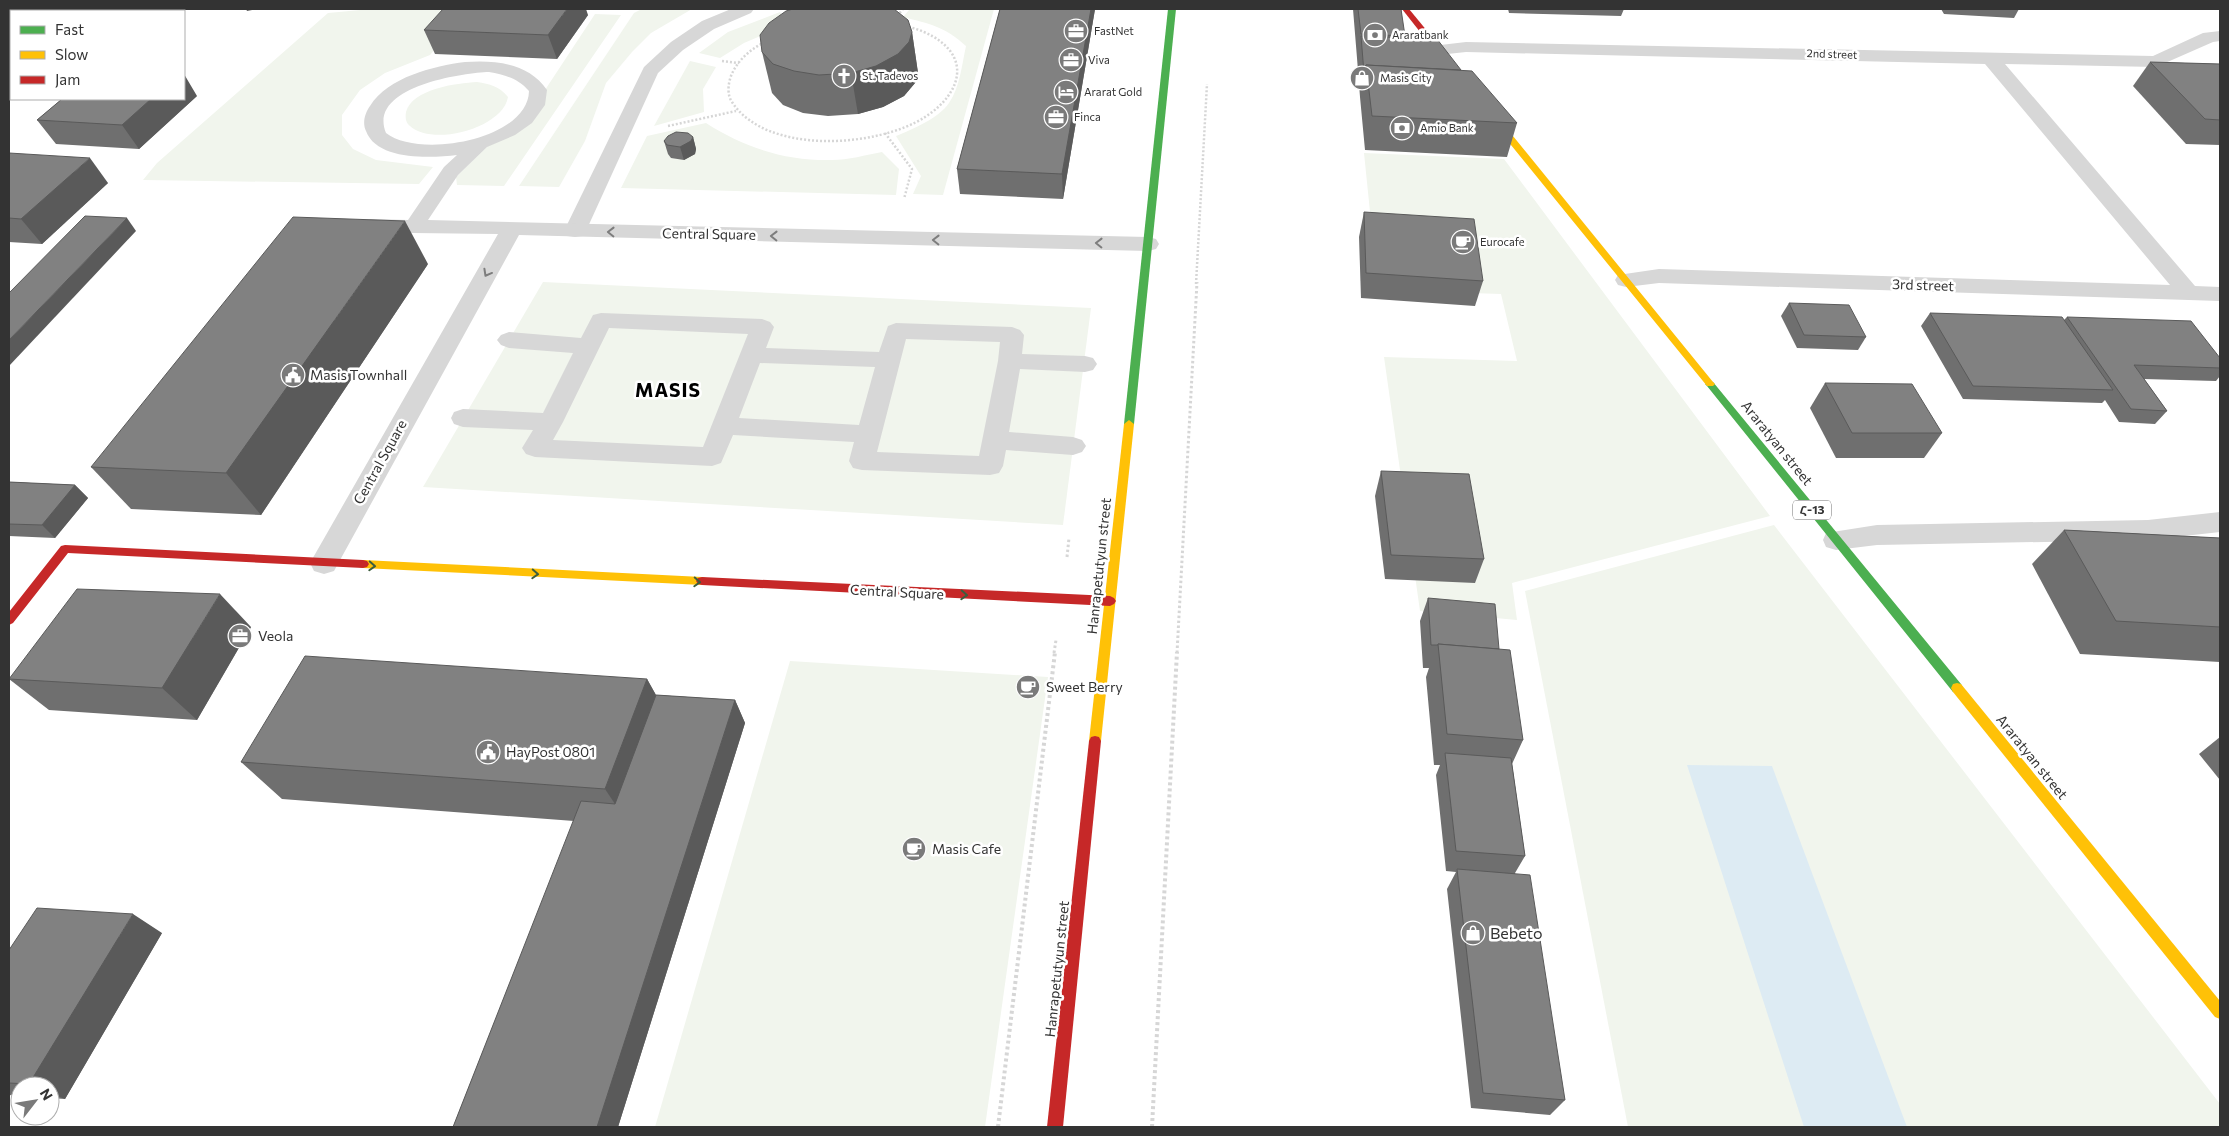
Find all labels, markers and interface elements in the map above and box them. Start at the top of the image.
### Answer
legend [10,10,185,100]
office icon: FastNet [1063,18,1089,44]
text: Fast [55,20,84,38]
bank icon: Araratbank [1362,22,1388,48]
place label: FastNet [1094,24,1134,37]
place label: Araratbank [1392,28,1449,41]
text: Slow [55,45,88,63]
street label: 2nd street [1807,46,1858,61]
office icon: Viva [1058,47,1084,73]
place label: Viva [1088,53,1110,66]
church icon: St. Tadevos [831,63,857,89]
shop icon: Masis City [1349,65,1375,91]
place label: St. Tadevos [862,69,918,82]
text: Jam [55,70,80,88]
place label: Masis City [1380,71,1432,84]
hotel icon: Ararat Gold [1053,79,1079,105]
place label: Ararat Gold [1084,85,1142,98]
office icon: Finca [1043,104,1069,130]
place label: Finca [1074,110,1101,123]
bank icon: Amio Bank [1389,115,1415,141]
place label: Amio Bank [1420,121,1474,134]
street label: Central Square [662,224,756,243]
one-way arrow [607,227,615,237]
cafe icon: Eurocafe [1450,229,1476,255]
one-way arrow [770,231,778,241]
one-way arrow [932,234,940,245]
place label: Eurocafe [1480,235,1525,248]
one-way arrow [1095,238,1103,249]
one-way arrow [483,267,493,276]
street label: 3rd street [1892,275,1955,294]
public building icon: Masis Townhall [280,362,306,388]
place label: Masis Townhall [310,366,407,383]
district label: MASIS [635,378,701,401]
street label: Araratyan street [1738,397,1817,489]
street label: Central Square [349,417,410,507]
street label: Hanrapetutyun street [1083,497,1114,635]
road number: Հ-13 [1793,500,1831,520]
one-way arrow [369,560,377,571]
one-way arrow [531,569,539,579]
one-way arrow [694,577,701,587]
street label: Central Square [850,581,944,602]
one-way arrow [960,590,968,601]
office icon: Veola [227,623,253,649]
place label: Veola [258,627,293,644]
cafe icon: Sweet Berry [1015,674,1041,700]
place label: Sweet Berry [1046,678,1123,695]
street label: Araratyan street [1993,711,2072,803]
public building icon: HayPost 0801 [475,739,501,765]
place label: HayPost 0801 [506,743,595,760]
cafe icon: Masis Cafe [901,836,927,862]
place label: Masis Cafe [932,840,1001,857]
street label: Hanrapetutyun street [1041,900,1072,1038]
shop icon: Bebeto [1460,920,1486,946]
place label: Bebeto [1490,923,1543,942]
north arrow [10,1076,60,1126]
text: N [37,1085,57,1103]

